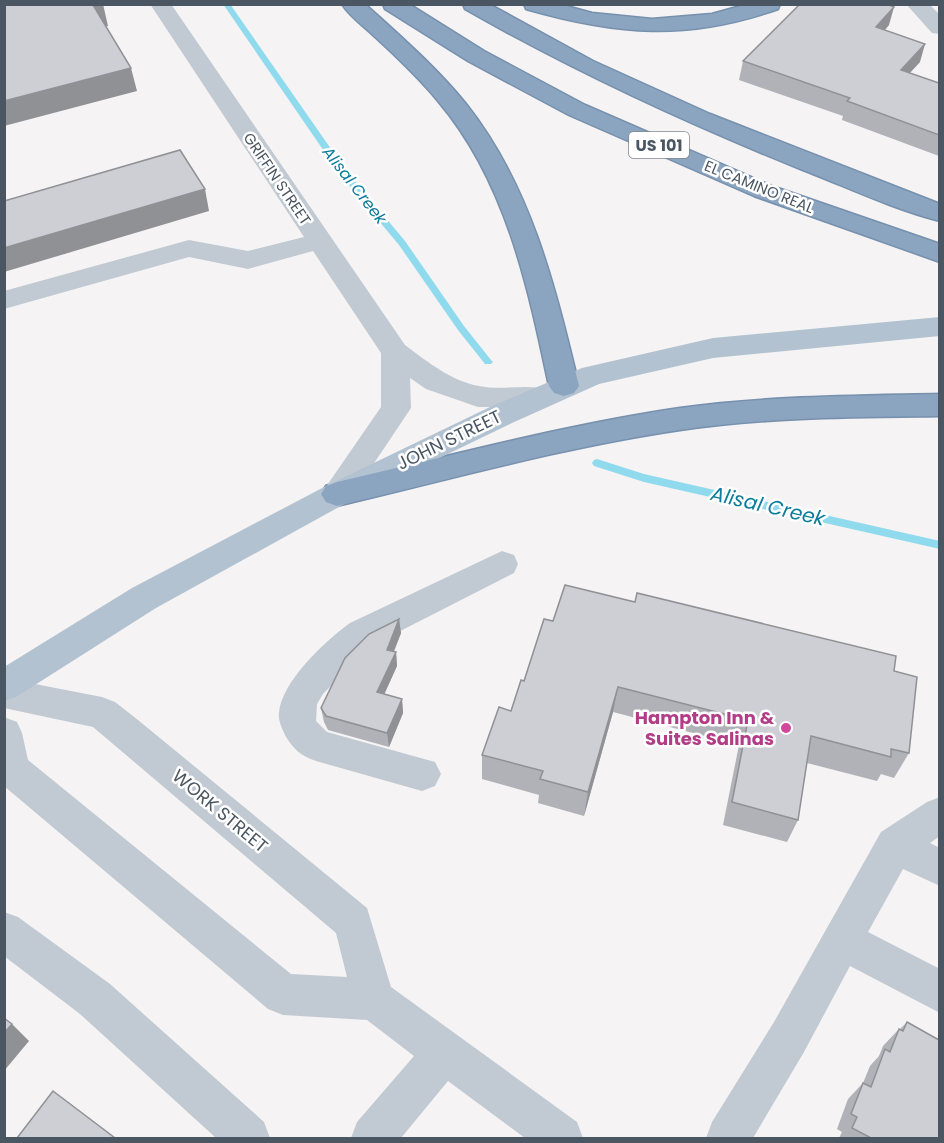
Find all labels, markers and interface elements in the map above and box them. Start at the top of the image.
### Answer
street label: GRIFFIN STREET [239,128,316,229]
road number: US 101 [629,132,689,158]
water label: Alisal Creek [316,141,393,230]
street label: EL CAMINO REAL [701,155,817,218]
street label: JOHN STREET [392,403,505,476]
water label: Alisal Creek [707,479,829,533]
place label: Hampton Inn & Suites Salinas [635,705,775,751]
marker: Hampton Inn & Suites Salinas [779,721,793,735]
street label: WORK STREET [167,763,274,858]

